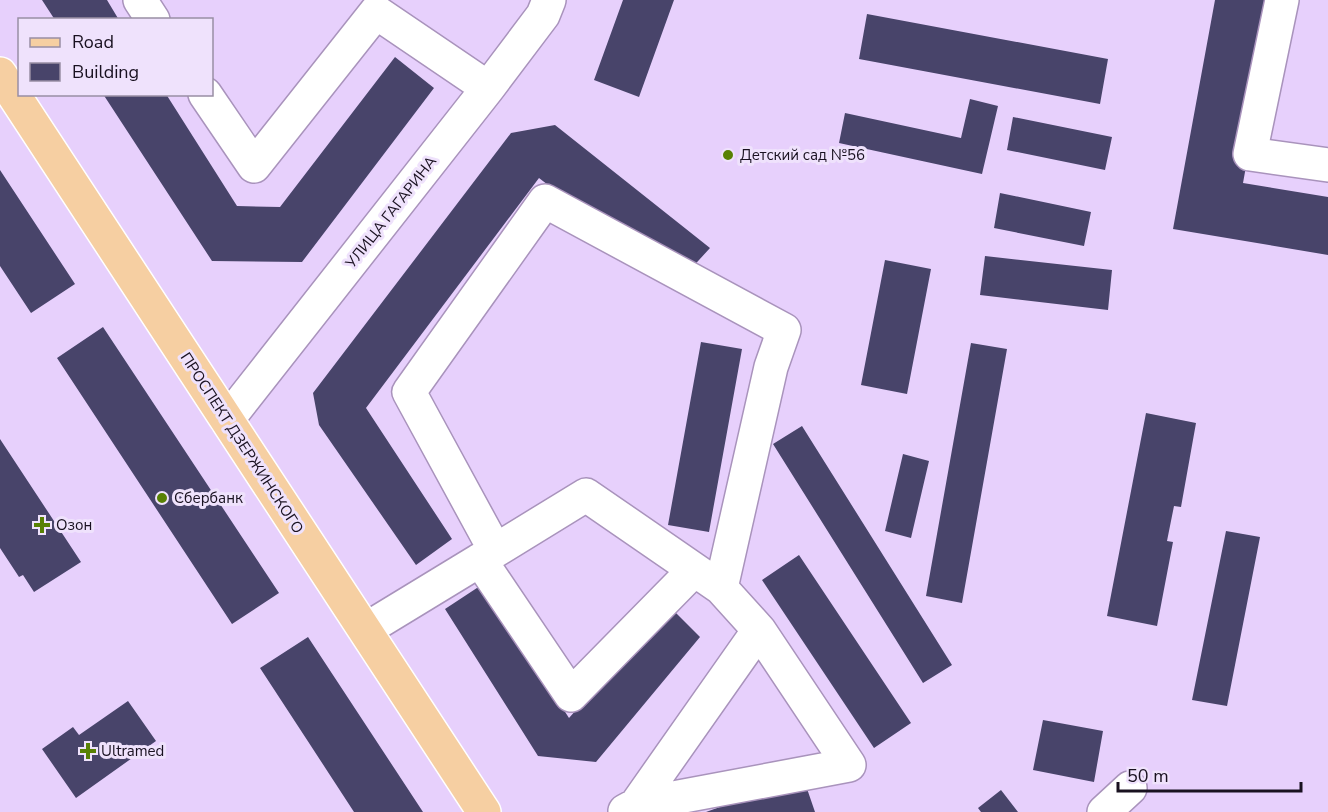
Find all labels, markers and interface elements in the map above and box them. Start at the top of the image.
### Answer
legend [18,18,213,96]
text: Road [72,30,114,54]
text: Building [72,60,139,84]
place label: Детский сад №56 [740,145,865,165]
marker: Детский сад №56 [721,148,735,162]
street label: УЛИЦА ГАГАРИНА [340,152,441,273]
street label: ПРОСПЕКТ ДЗЕРЖИНСКОГО [176,349,308,537]
place label: Сбербанк [174,488,243,508]
marker: Сбербанк [155,491,169,505]
place label: Озон [56,515,92,535]
marker: Озон [33,516,51,534]
place label: Ultramed [101,741,164,761]
marker: Ultramed [79,742,97,760]
scale bar [1118,755,1301,793]
text: 50 m [1127,764,1169,788]

